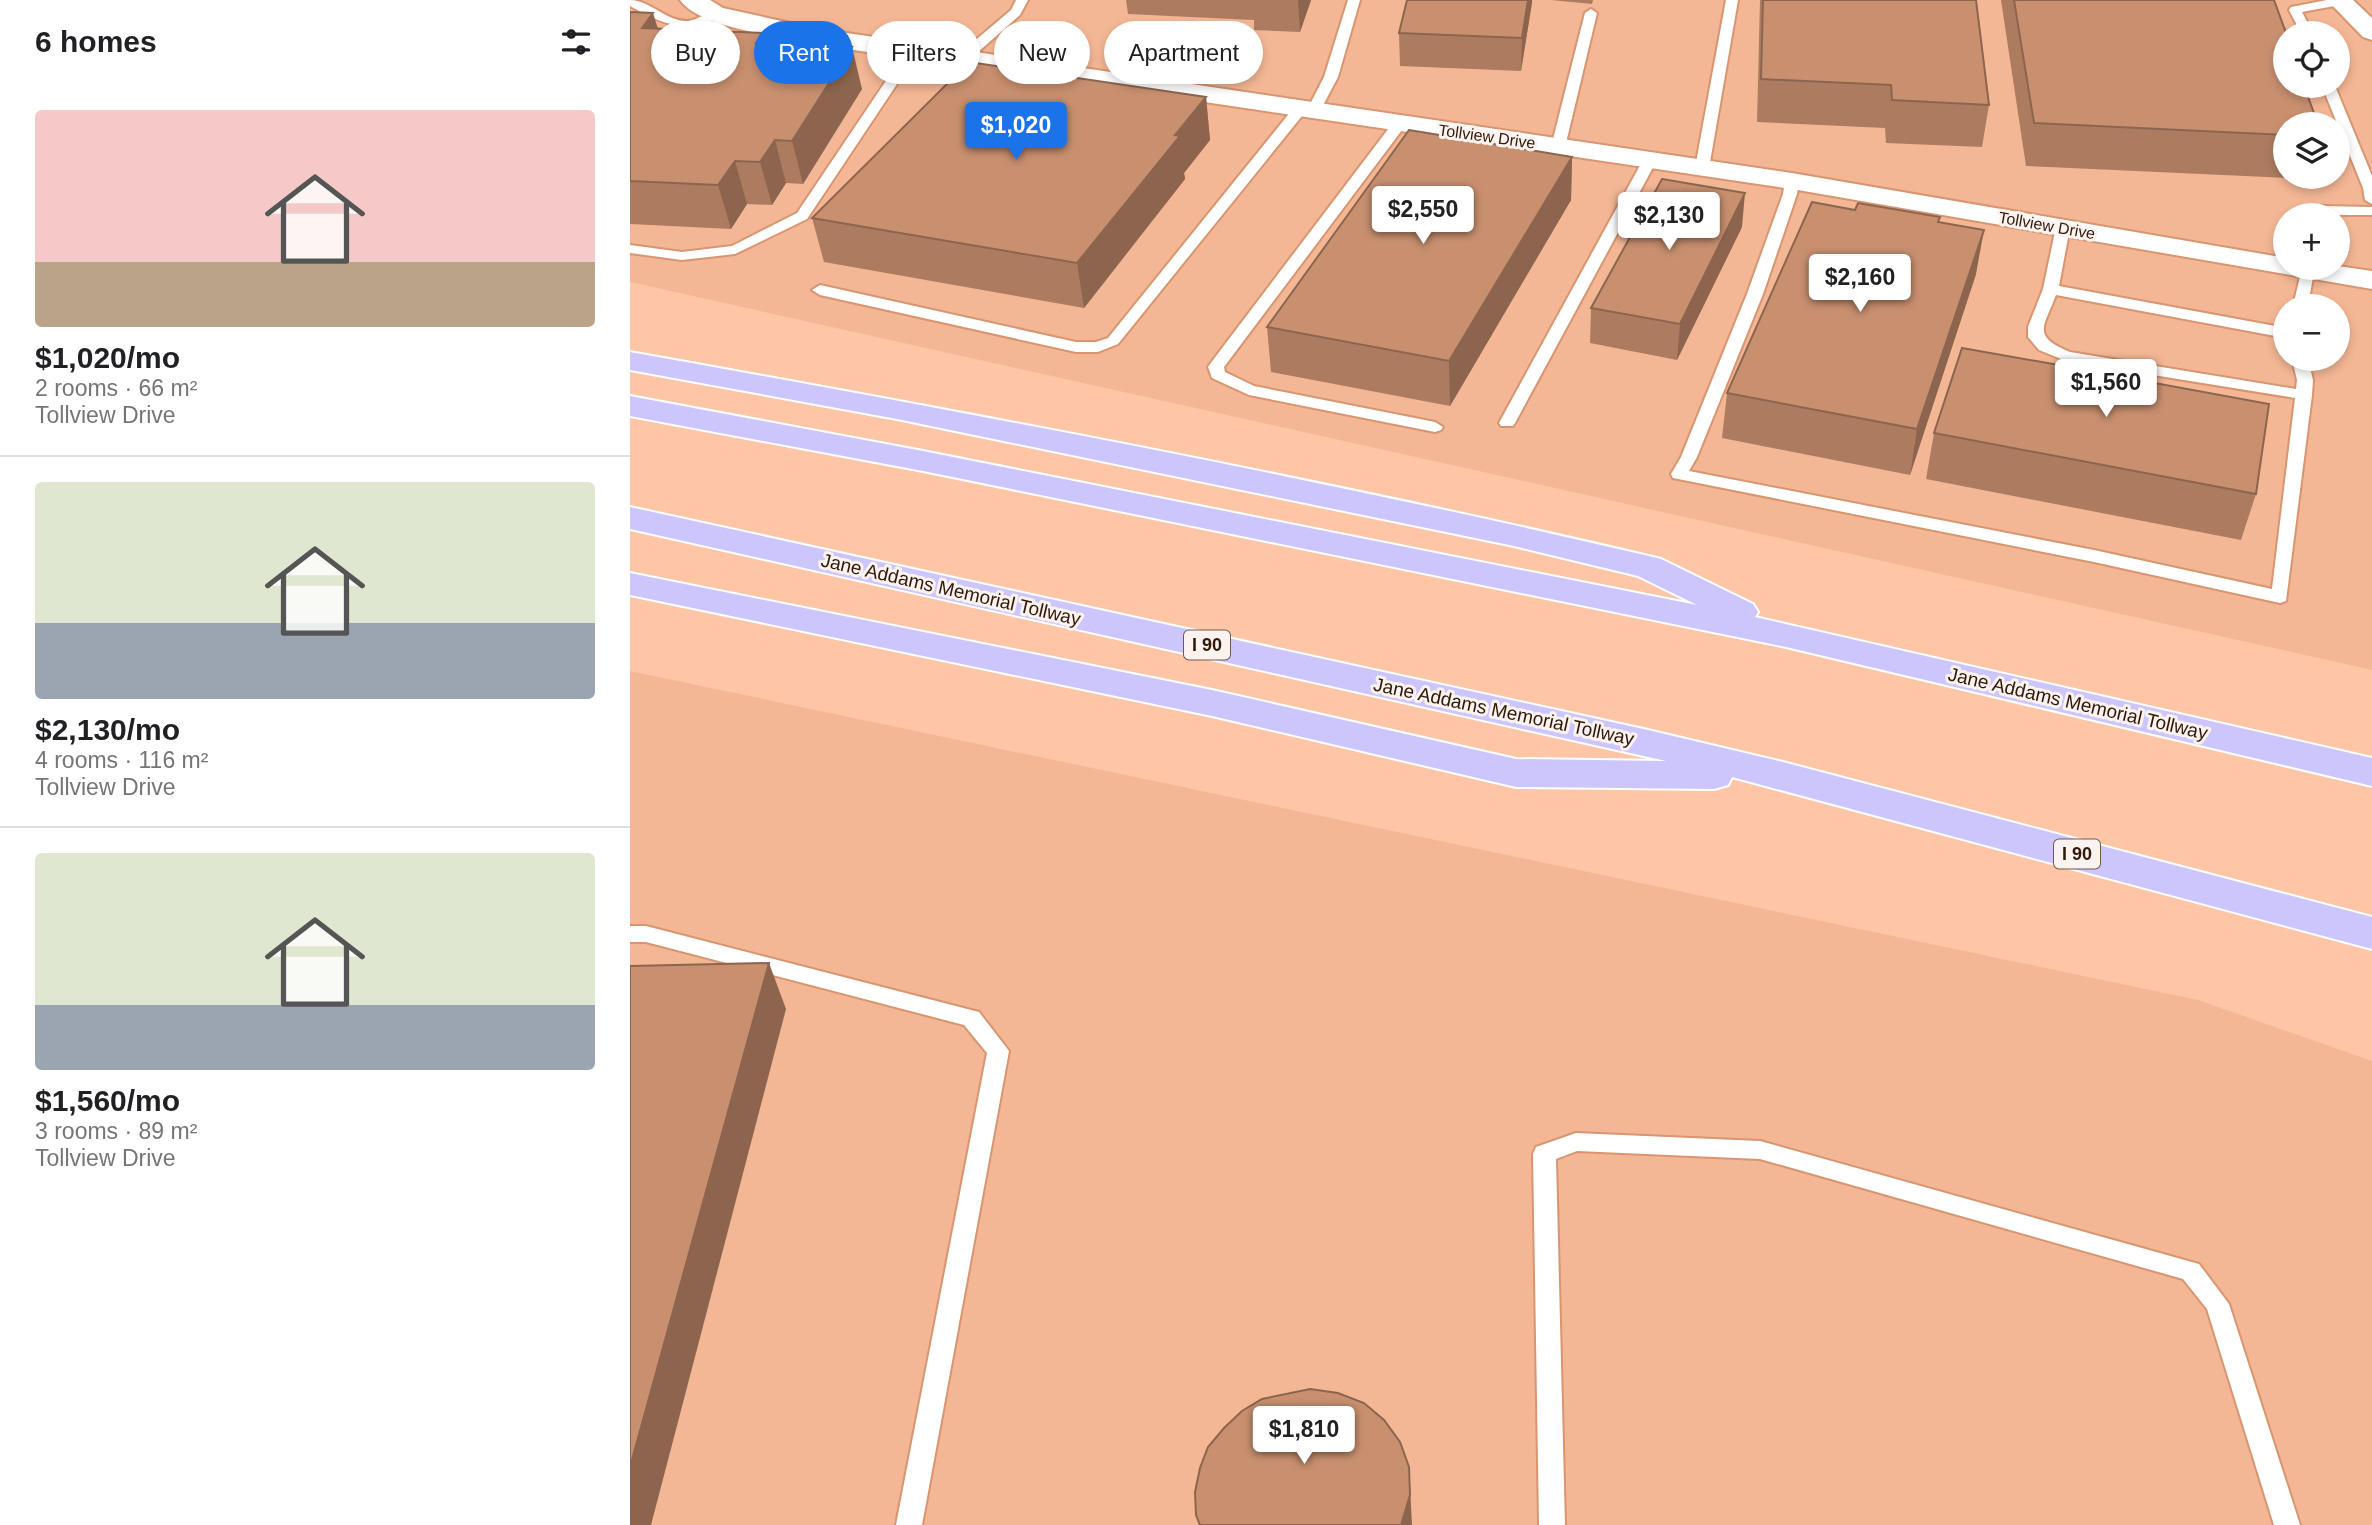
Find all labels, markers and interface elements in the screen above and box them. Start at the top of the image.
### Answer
chip: Buy [651,21,740,84]
chip: Rent [754,21,853,84]
chip: Filters [867,21,980,84]
chip: New [994,21,1090,84]
chip: Apartment [1104,21,1263,84]
map controls [2273,21,2350,371]
button: locate [2273,21,2350,98]
icon: filters [557,23,595,61]
text: 6 homes [35,25,157,58]
pin: $1,020 [959,102,1073,162]
text: $1,020 [981,112,1051,138]
button: layers [2273,112,2350,189]
street label: Tollview Drive [1437,121,1537,152]
icon: home [252,156,378,282]
pin: $2,550 [1366,187,1480,246]
pin: $2,130 [1612,192,1726,252]
text: $2,550 [1388,196,1458,222]
text: $2,130 [1634,202,1704,228]
button: + [2273,203,2350,280]
street label: Tollview Drive [1997,209,2097,242]
pin: $2,160 [1803,254,1917,314]
text: $2,160 [1825,264,1895,290]
button: − [2273,294,2350,371]
text: $1,020/mo [35,341,180,374]
pin: $1,560 [2049,360,2163,419]
text: $1,560 [2071,369,2141,395]
text: 2 rooms · 66 m² [35,375,197,401]
text: Tollview Drive [35,402,176,428]
icon: home [252,528,378,654]
street label: Jane Addams Memorial Tollway [819,549,1083,630]
road number: I 90 [1184,630,1230,660]
street label: Jane Addams Memorial Tollway [1946,663,2210,744]
street label: Jane Addams Memorial Tollway [1372,674,1637,749]
text: $2,130/mo [35,713,180,746]
text: 4 rooms · 116 m² [35,747,208,773]
text: Tollview Drive [35,774,176,800]
road number: I 90 [2054,840,2100,868]
icon: home [252,899,378,1025]
text: $1,560/mo [35,1084,180,1117]
text: 3 rooms · 89 m² [35,1118,197,1144]
text: Tollview Drive [35,1145,176,1171]
pin: $1,810 [1247,1406,1361,1466]
text: $1,810 [1269,1416,1339,1442]

